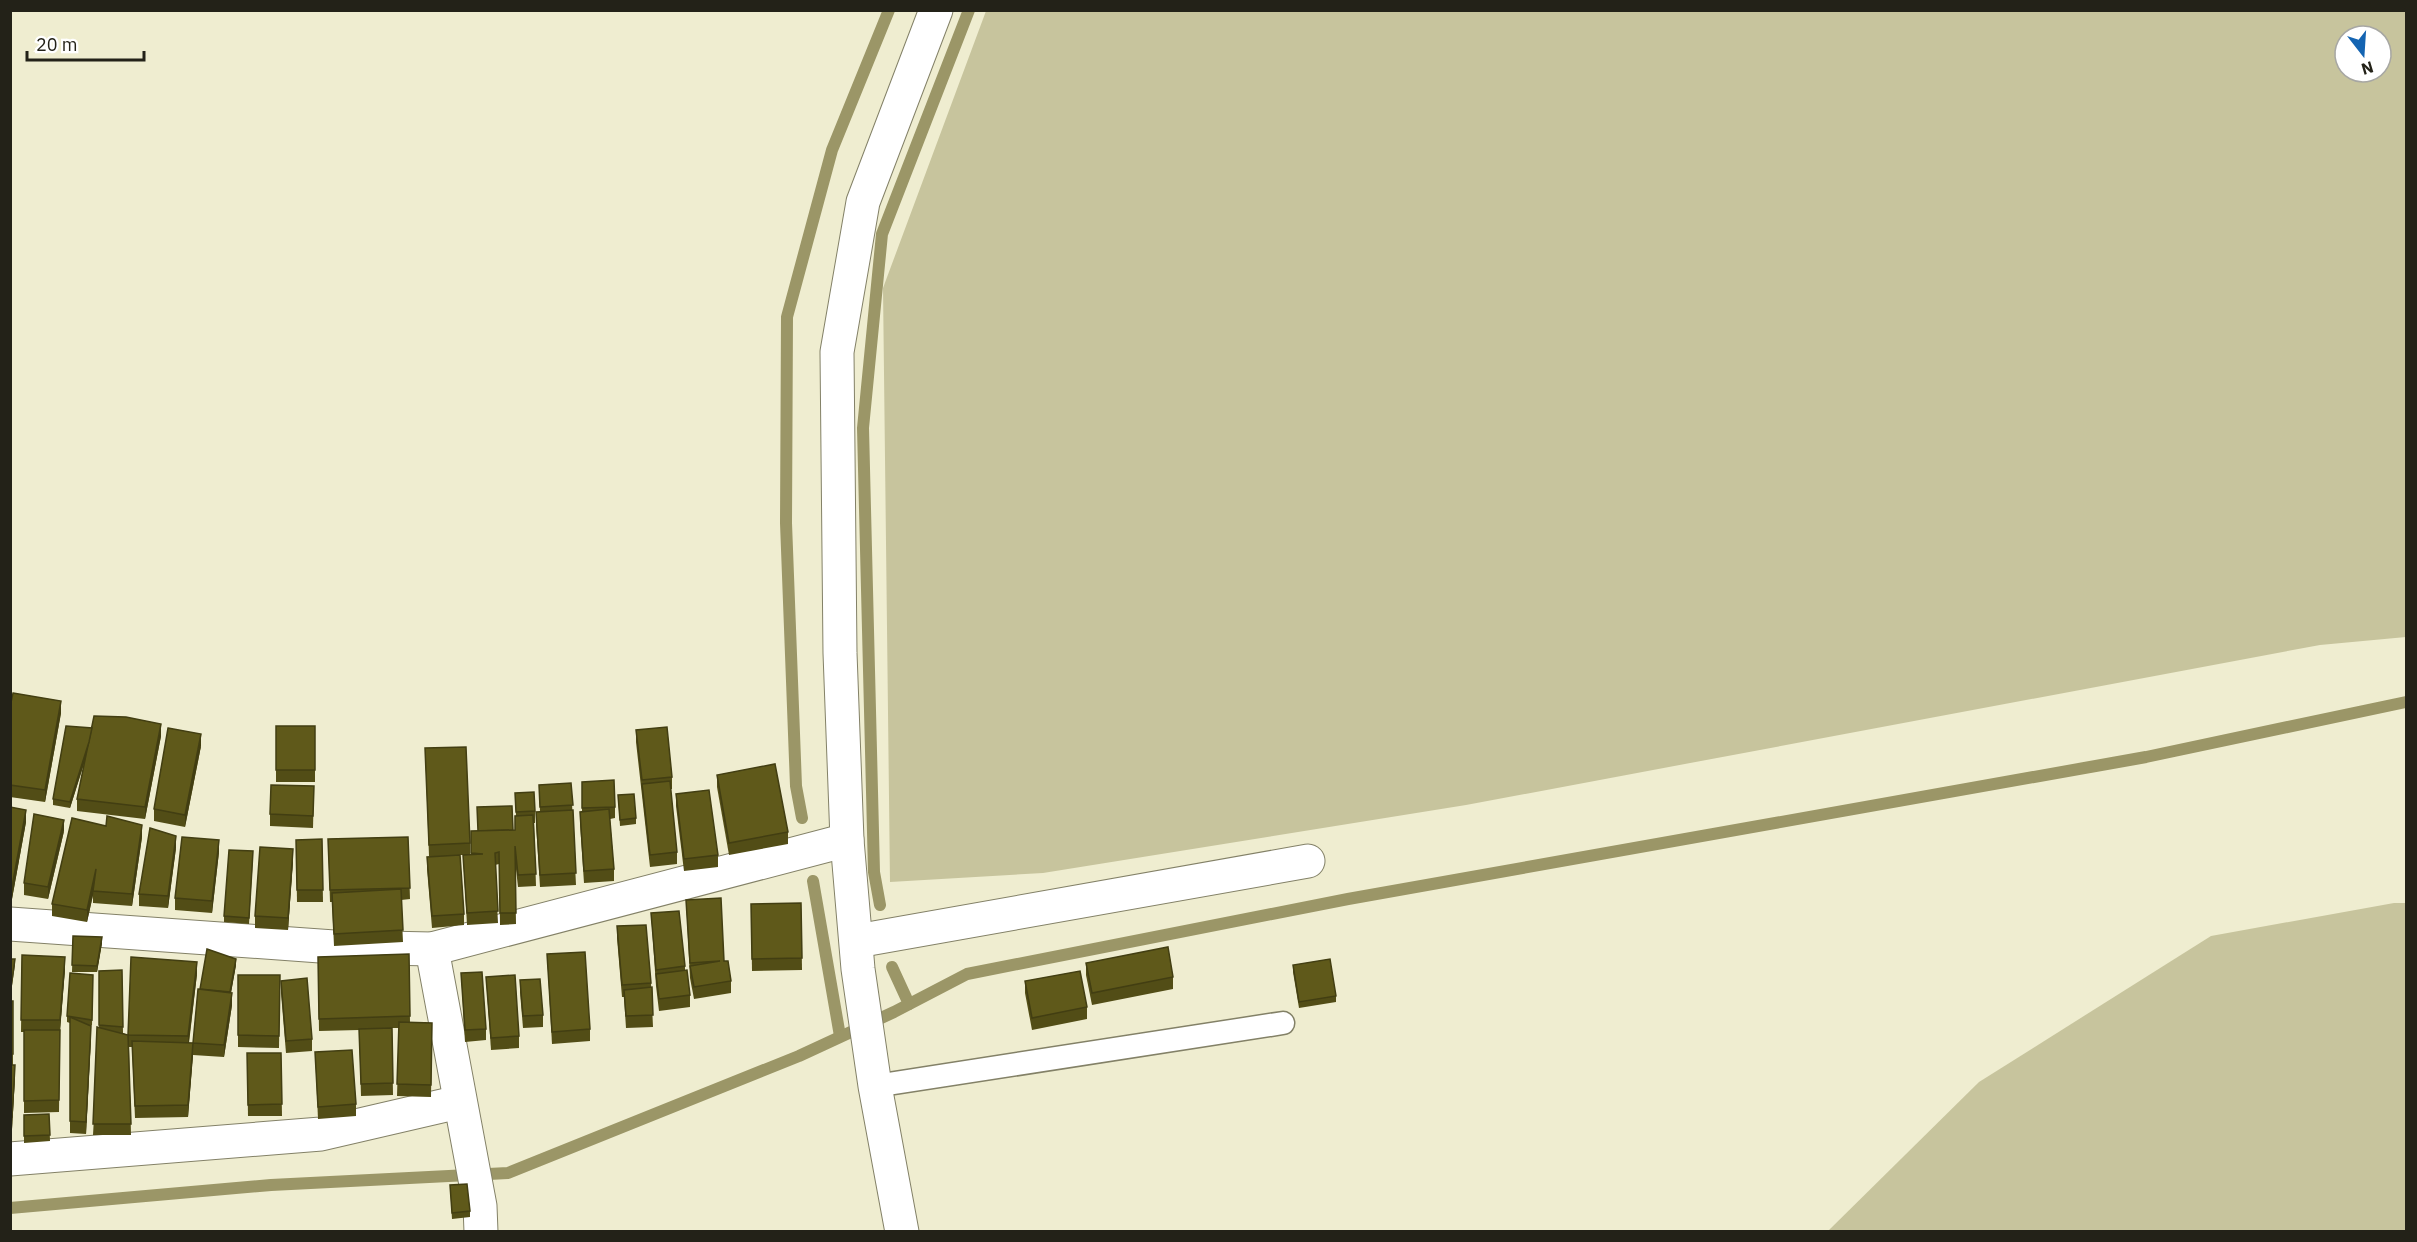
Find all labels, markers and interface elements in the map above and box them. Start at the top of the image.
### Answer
scale bar [27,24,144,62]
north arrow [2333,24,2393,84]
text: 20 m [36,33,78,56]
text: N [2359,57,2376,80]

